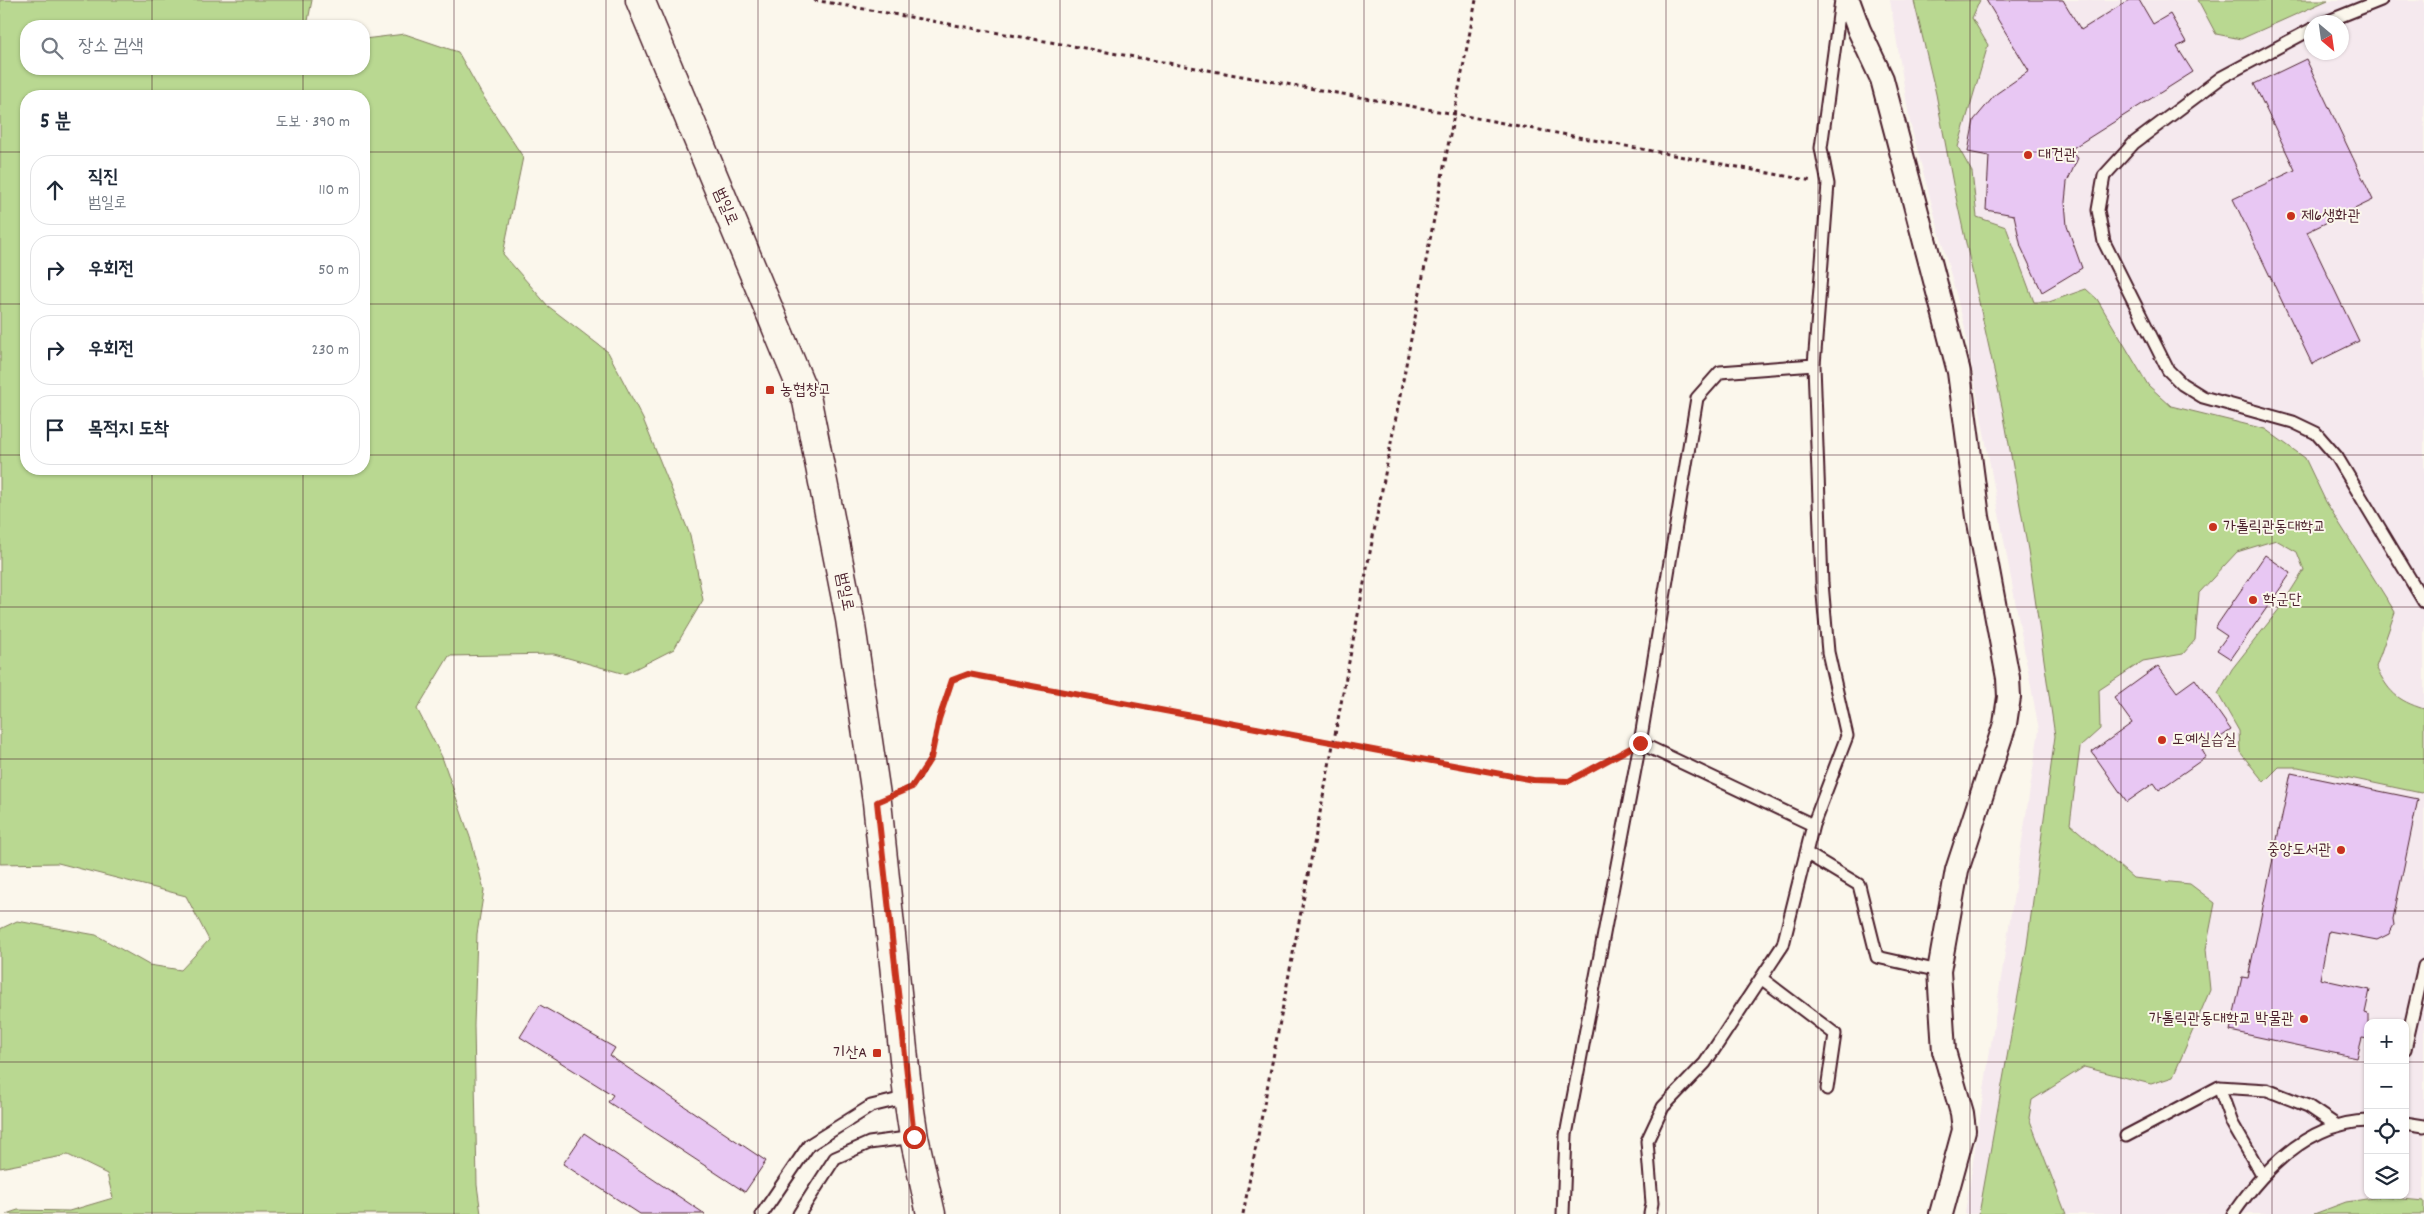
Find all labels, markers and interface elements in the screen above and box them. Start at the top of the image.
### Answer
north arrow [2304,15,2349,60]
search box [20,20,370,75]
icon: search [38,34,66,62]
text: 장소 검색 [78,34,144,61]
text: 5 분 [40,108,71,138]
text: 도보 · 390 m [275,111,350,134]
place label: 대건관 [2038,144,2077,167]
marker: 대건관 [2022,149,2034,161]
text: 직진 [88,165,119,192]
icon: ahead [41,176,69,204]
text: 110 m [319,179,349,202]
street label: 범일로 [707,185,743,229]
text: 범일로 [88,192,127,215]
place label: 제6생화관 [2301,205,2360,228]
marker: 제6생화관 [2285,210,2297,222]
icon: right [41,256,69,284]
text: 우회전 [88,257,134,284]
text: 50 m [318,259,349,282]
icon: right [41,336,69,364]
text: 우회전 [88,337,134,364]
text: 230 m [312,339,349,362]
place label: 농협창고 [780,379,832,402]
marker: 농협창고 [764,384,776,396]
icon: arrive [41,416,69,444]
text: 목적지 도착 [88,417,169,444]
place label: 가톨릭관동대학교 [2223,516,2326,539]
marker: 가톨릭관동대학교 [2207,521,2219,533]
street label: 범일로 [829,571,859,613]
place label: 학군단 [2263,589,2302,612]
marker: 학군단 [2247,594,2259,606]
place label: 도예실습실 [2172,729,2237,752]
route end [1629,732,1652,755]
marker: 도예실습실 [2156,734,2168,746]
place label: 중앙도서관 [2267,839,2331,862]
marker: 중앙도서관 [2335,844,2347,856]
place label: 가톨릭관동대학교 박물관 [2149,1008,2294,1031]
marker: 가톨릭관동대학교 박물관 [2298,1013,2310,1025]
map controls [2364,1019,2409,1199]
button: + [2364,1019,2409,1064]
place label: 기산A [833,1042,867,1065]
marker: 기산A [871,1047,883,1059]
button: − [2364,1064,2409,1109]
button: locate [2364,1109,2409,1154]
route start [903,1126,926,1149]
button: layers [2364,1154,2409,1199]

